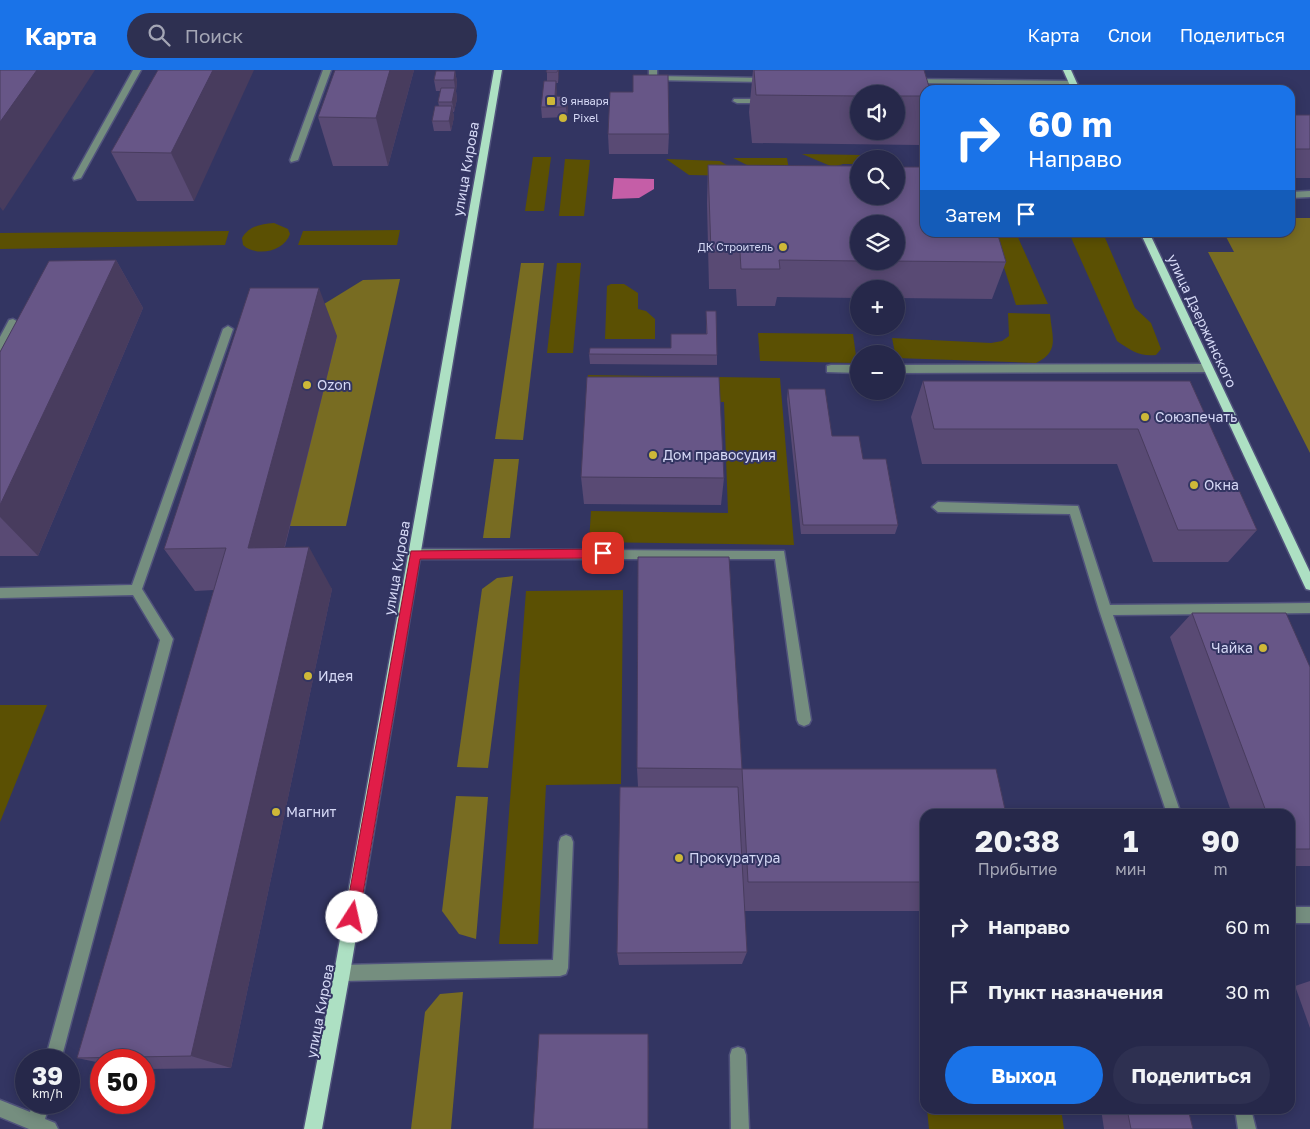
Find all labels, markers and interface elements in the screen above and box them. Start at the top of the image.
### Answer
search box [127,13,477,58]
text: Карта [25,21,97,50]
icon: search [145,21,173,49]
text: Поиск [185,24,243,47]
text: Карта [1028,24,1080,46]
text: Слои [1108,24,1152,46]
text: Поделиться [1180,24,1285,46]
map controls [850,85,905,400]
button: sound [850,85,905,140]
place label: 9 января [561,94,609,107]
marker: 9 января [545,95,557,107]
text: 60 m [1028,103,1112,145]
icon: right [945,105,1010,170]
place label: Pixel [573,111,599,124]
marker: Pixel [557,112,569,124]
street label: улица Кирова [449,120,482,218]
text: Направо [1028,145,1122,172]
button: search [850,150,905,205]
icon: arrive [1012,200,1040,228]
text: Затем [945,203,1002,226]
button: layers [850,215,905,270]
place label: ДК Строитель [698,240,773,253]
marker: ДК Строитель [777,241,789,253]
street label: улица Дзержинского [1164,251,1241,390]
button: + [850,280,905,335]
button: − [850,345,905,400]
place label: Ozon [317,376,351,393]
marker: Ozon [301,379,313,391]
place label: Союзпечать [1155,408,1237,425]
marker: Союзпечать [1139,411,1151,423]
place label: Дом правосудия [663,446,776,463]
marker: Дом правосудия [647,449,659,461]
place label: Окна [1204,476,1239,493]
marker: Окна [1188,479,1200,491]
street label: улица Кирова [380,519,413,617]
pin [582,532,624,574]
icon: arrive [589,539,617,567]
place label: Чайка [1211,639,1253,656]
marker: Чайка [1257,642,1269,654]
place label: Идея [318,667,353,684]
marker: Идея [302,670,314,682]
place label: Магнит [286,803,336,820]
marker: Магнит [270,806,282,818]
text: 20:38 [975,823,1060,859]
text: 1 [1123,823,1138,859]
text: 90 [1201,823,1240,859]
place label: Прокуратура [689,849,780,866]
marker: Прокуратура [673,852,685,864]
text: Прибытие [978,859,1057,879]
text: мин [1115,859,1146,879]
text: m [1213,859,1228,879]
position arrow [325,890,377,942]
icon: right [945,913,973,941]
text: Направо [988,915,1070,938]
text: 60 m [1225,915,1270,938]
street label: улица Кирова [302,962,337,1059]
icon: arrive [945,978,973,1006]
text: Пункт назначения [988,980,1163,1003]
text: 30 m [1226,980,1270,1003]
button: Выход [945,1046,1103,1104]
button: Поделиться [1113,1046,1270,1104]
speed limit sign: 50 [90,1049,155,1114]
text: 39 [32,1060,63,1091]
text: km/h [32,1086,63,1101]

